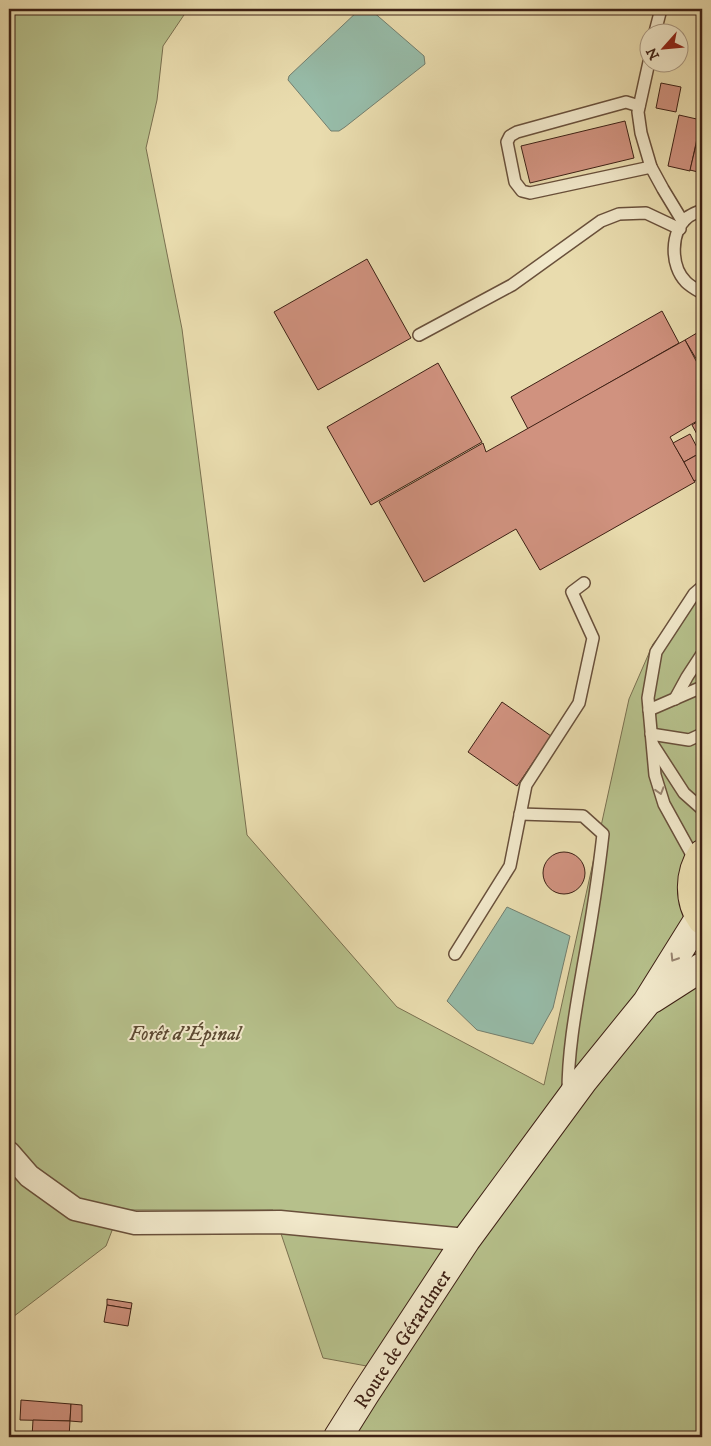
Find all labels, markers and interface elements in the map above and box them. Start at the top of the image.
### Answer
north arrow [638,22,688,72]
text: N [642,44,664,63]
one-way arrow [655,787,665,795]
one-way arrow [671,953,681,962]
park label: Forêt d'Épinal [129,1022,243,1047]
street label: Route de Gérardmer [349,1265,458,1414]

